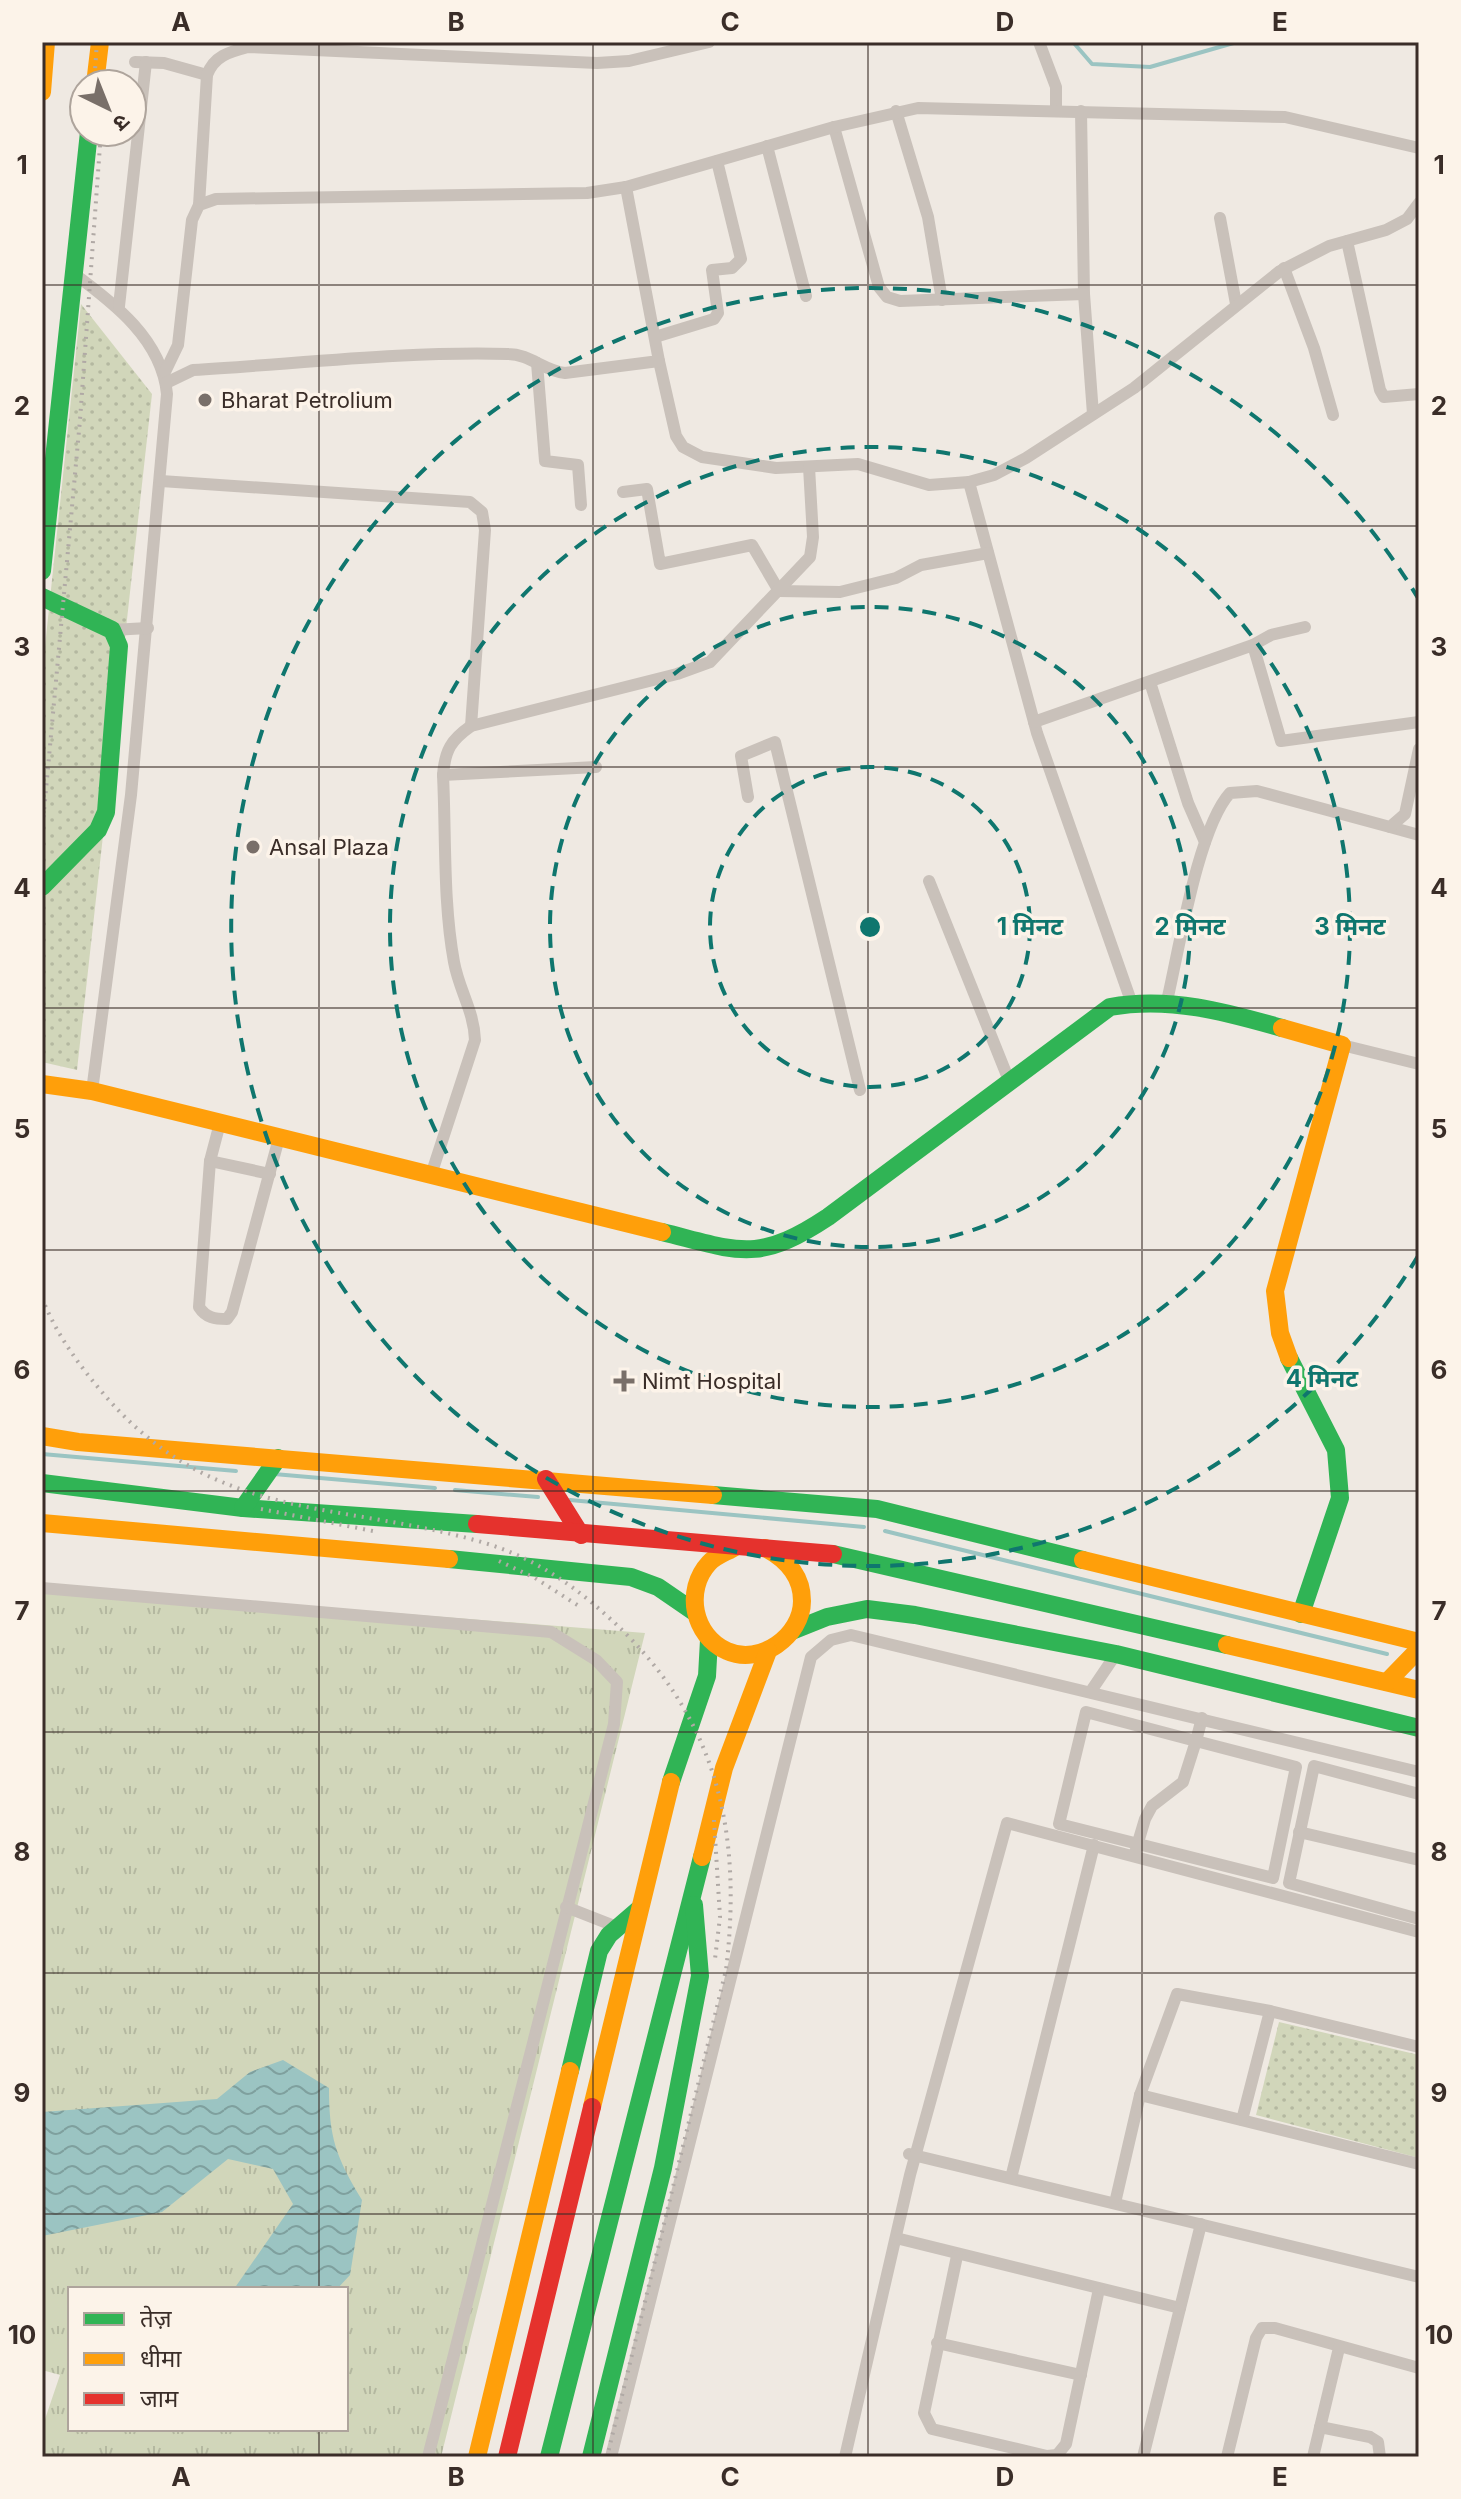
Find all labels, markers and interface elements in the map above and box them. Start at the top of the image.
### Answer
text: A [171,6,191,37]
text: B [447,6,465,37]
text: C [720,6,740,37]
text: D [996,6,1014,37]
text: E [1272,6,1288,37]
north arrow [68,68,148,148]
text: उ [107,109,135,137]
text: 1 [16,149,28,180]
text: 1 [1433,149,1445,180]
place label: Bharat Petrolium [221,387,393,413]
text: 2 [14,390,30,421]
text: 2 [1431,390,1447,421]
marker: Bharat Petrolium [196,391,214,409]
text: 3 [14,631,30,662]
text: 3 [1431,631,1447,662]
place label: Ansal Plaza [269,834,389,860]
marker: Ansal Plaza [244,838,262,856]
text: 4 [13,872,31,903]
text: 4 [1430,872,1448,903]
text: 1 मिनट [997,912,1064,941]
text: 2 मिनट [1154,912,1227,941]
text: 3 मिनट [1314,912,1387,941]
centre of rings [856,913,884,941]
text: 5 [14,1113,30,1144]
text: 5 [1431,1113,1447,1144]
text: 6 [14,1354,30,1385]
text: 6 [1431,1354,1447,1385]
text: 4 मिनट [1286,1364,1359,1393]
place label: Nimt Hospital [642,1368,782,1394]
marker: Nimt Hospital [613,1370,635,1392]
text: 7 [14,1595,30,1626]
text: 7 [1431,1595,1447,1626]
text: 8 [14,1836,30,1867]
text: 8 [1431,1836,1447,1867]
text: 9 [14,2077,30,2108]
text: 9 [1431,2077,1447,2108]
legend [68,2287,348,2431]
text: तेज़ [140,2304,173,2333]
text: 10 [8,2319,36,2350]
text: 10 [1425,2319,1453,2350]
text: धीमा [140,2344,182,2373]
text: जाम [140,2384,179,2413]
text: A [171,2461,191,2492]
text: B [447,2461,465,2492]
text: C [720,2461,740,2492]
text: D [996,2461,1014,2492]
text: E [1272,2461,1288,2492]

